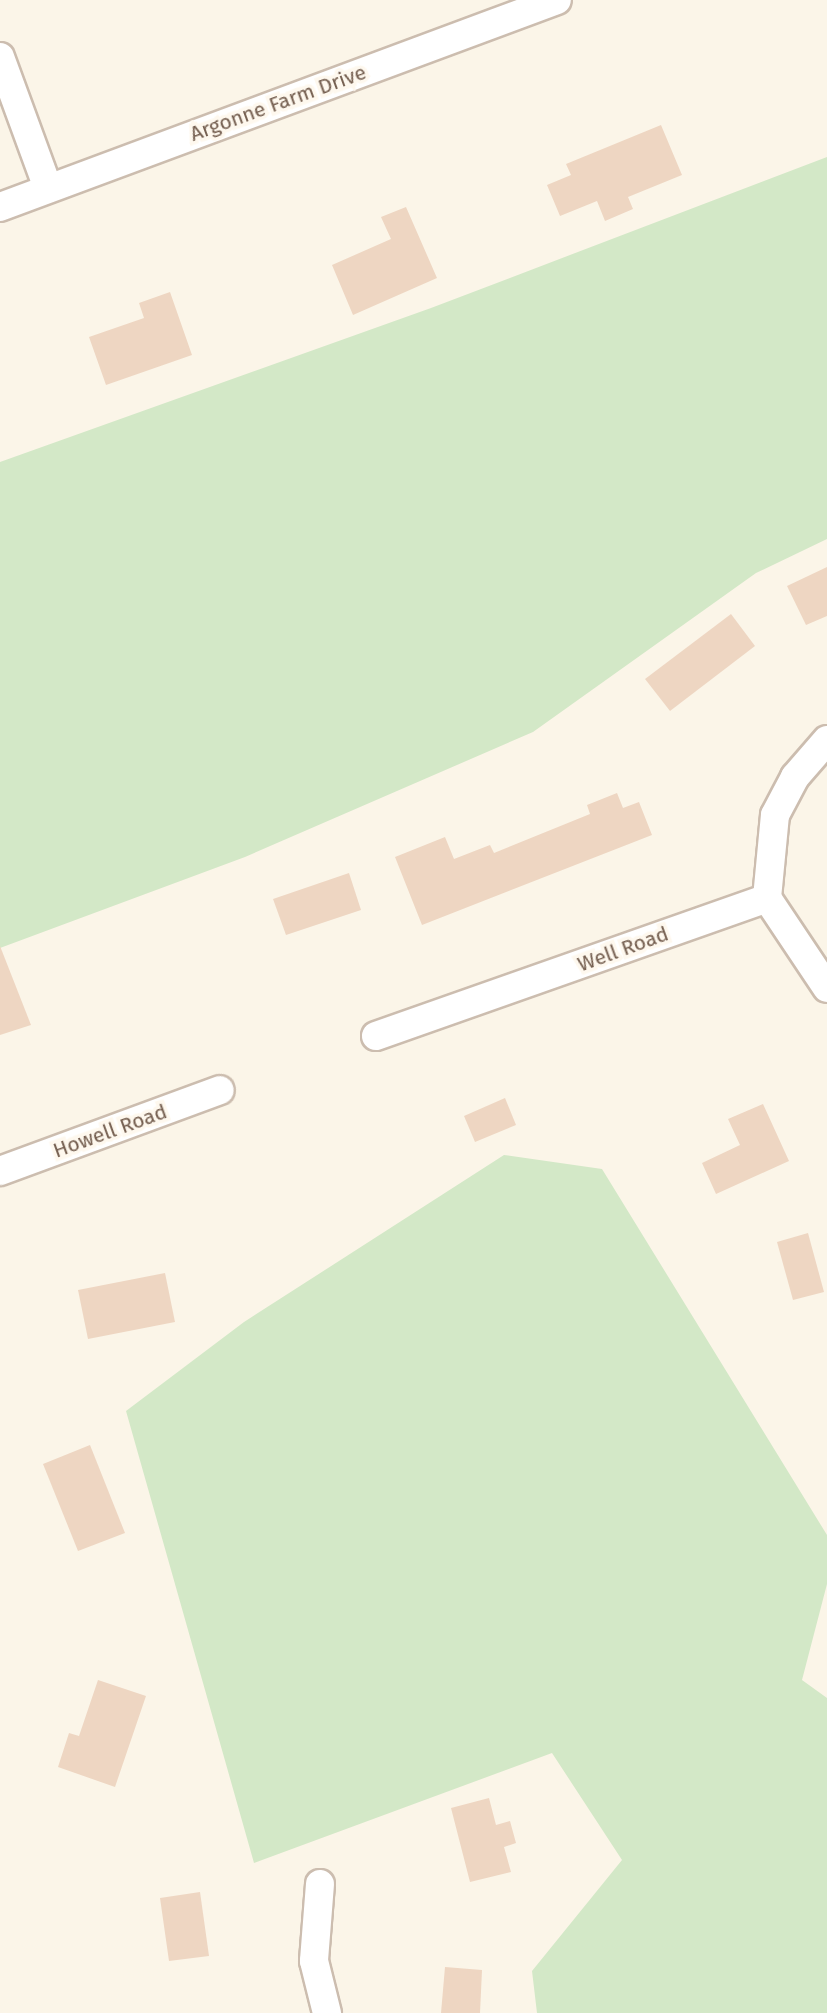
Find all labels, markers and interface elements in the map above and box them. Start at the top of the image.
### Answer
street label: Argonne Farm Drive [186,59,370,147]
street label: Well Road [574,921,672,977]
street label: Howell Road [50,1099,170,1163]

